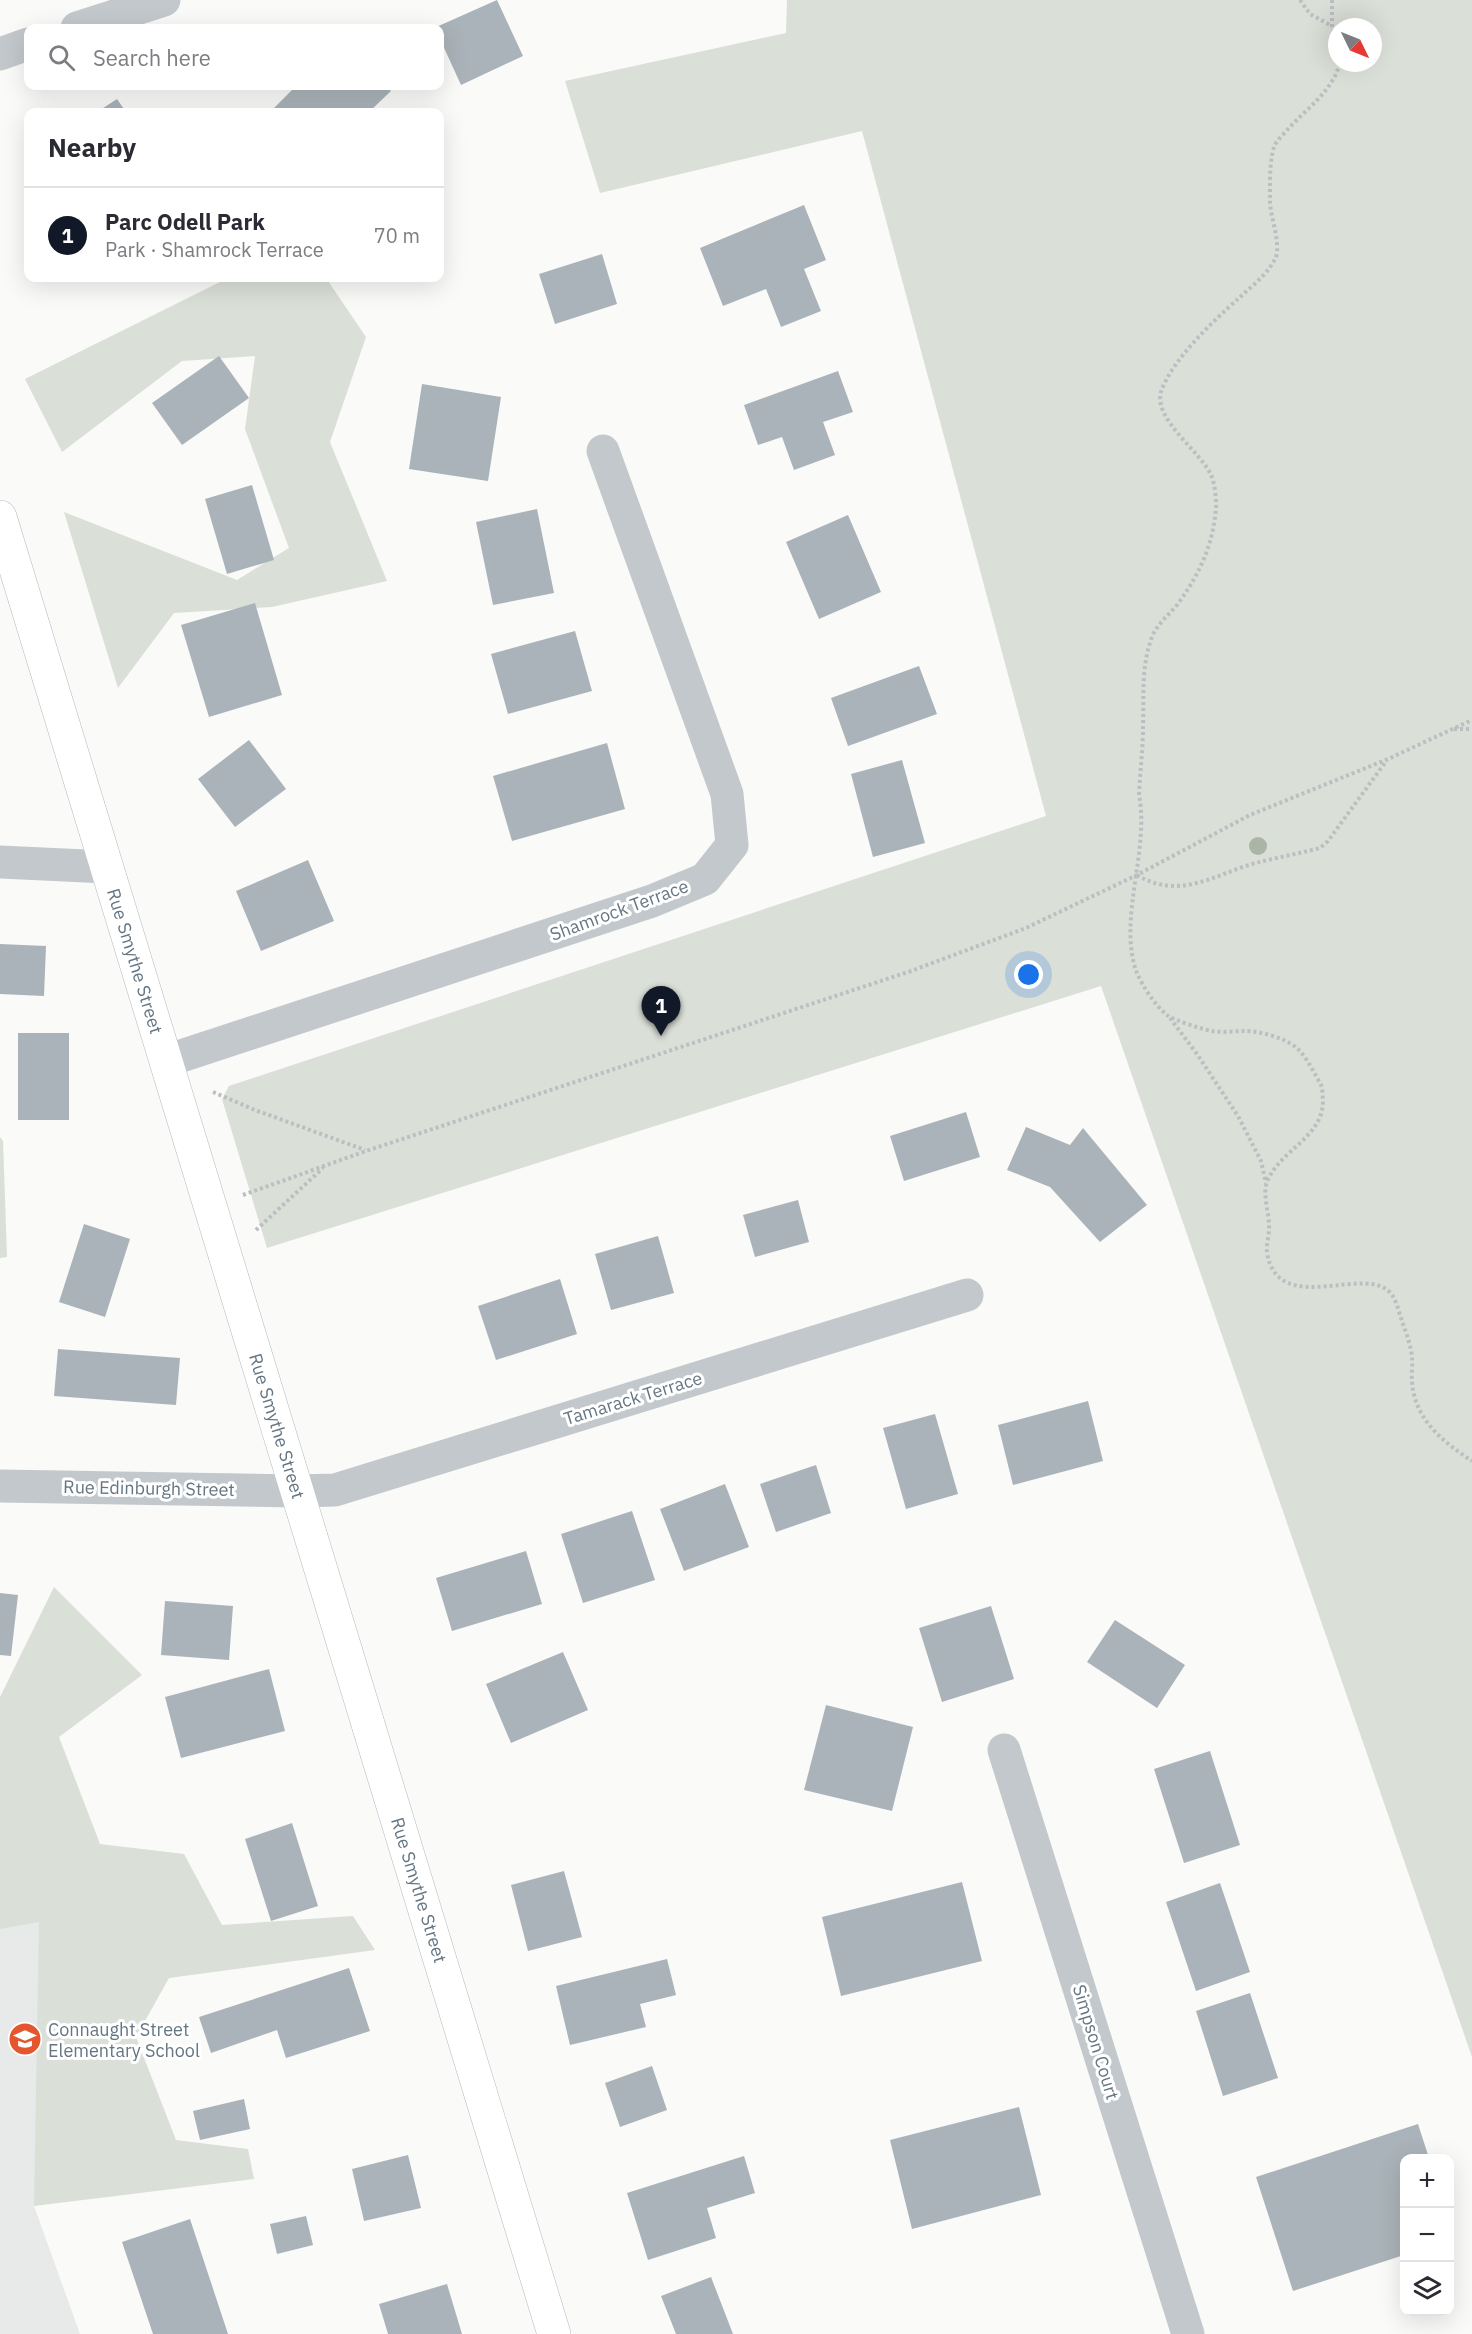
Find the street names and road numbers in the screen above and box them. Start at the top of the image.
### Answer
street label: Shamrock Terrace [546,874,692,946]
street label: Rue Smythe Street [102,885,168,1037]
street label: Rue Smythe Street [244,1350,310,1502]
street label: Tamarack Terrace [561,1366,705,1430]
street label: Rue Edinburgh Street [63,1475,235,1501]
street label: Rue Smythe Street [386,1814,452,1966]
street label: Simpson Court [1068,1982,1124,2102]

